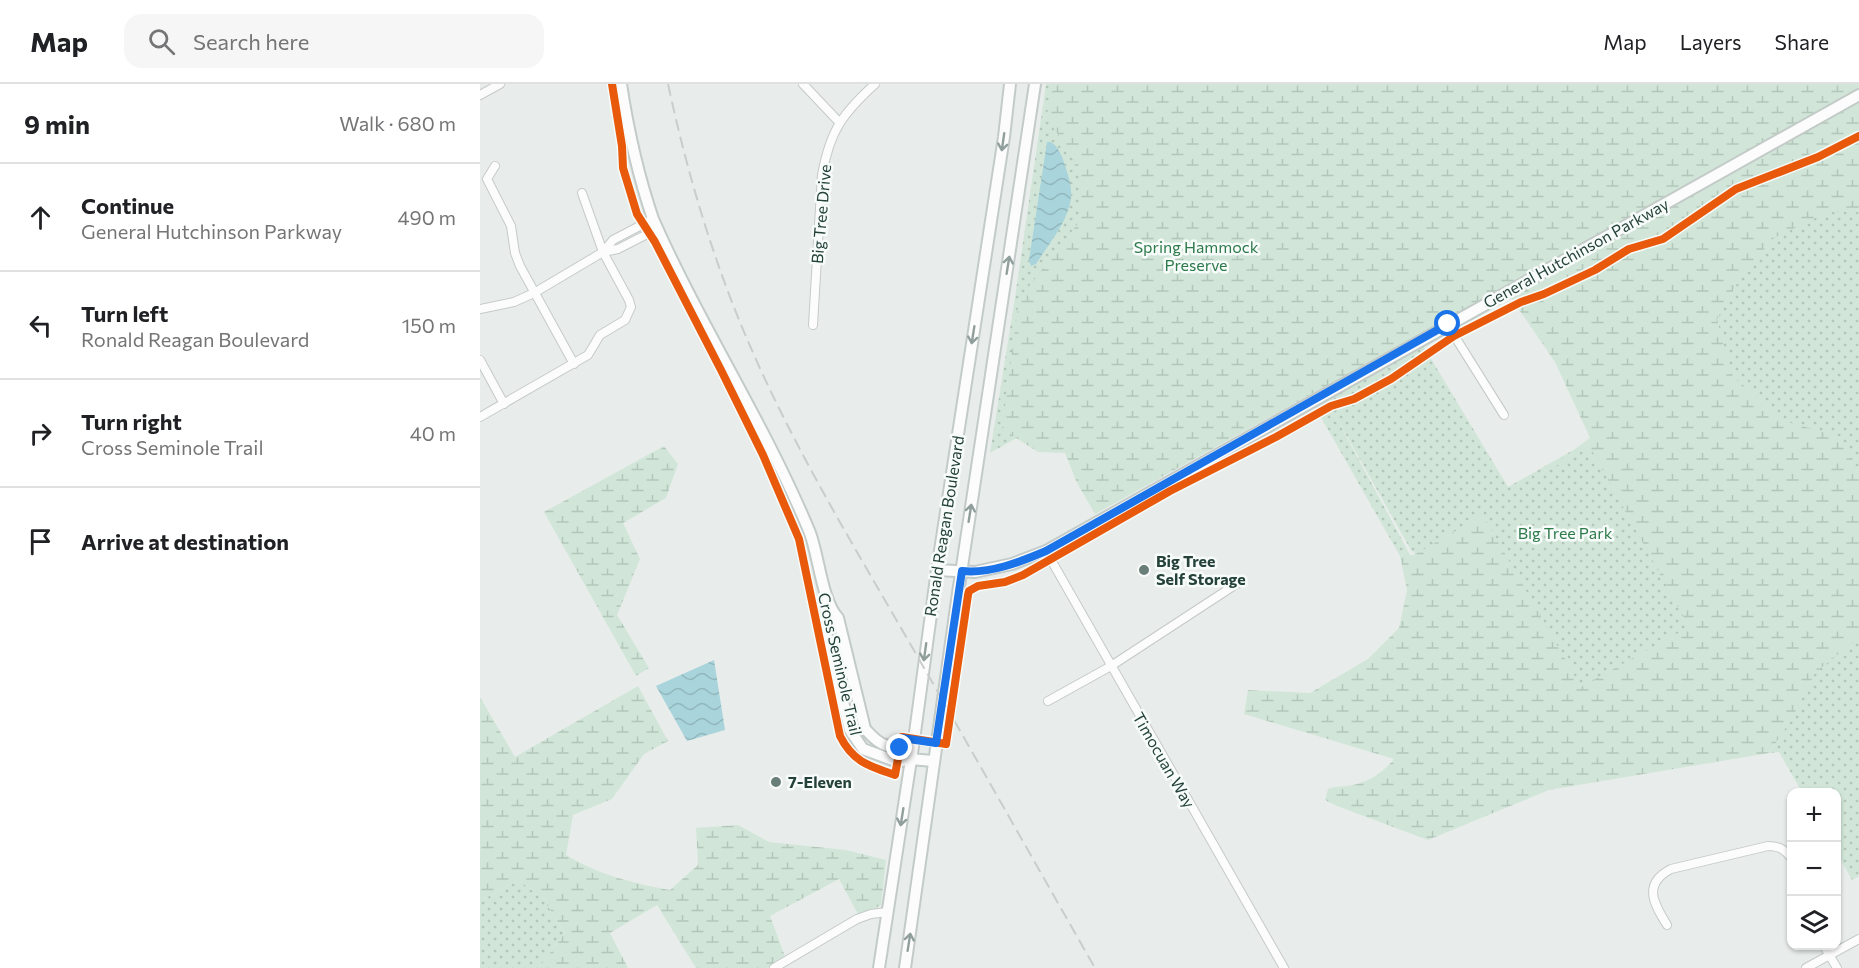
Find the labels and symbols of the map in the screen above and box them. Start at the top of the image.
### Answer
one-way arrow [998,132,1009,151]
street label: Big Tree Drive [807,163,834,265]
street label: General Hutchinson Parkway [1480,194,1672,312]
park label: Spring Hammock Preserve [1134,237,1259,274]
one-way arrow [1003,255,1014,275]
route start [1434,310,1460,336]
one-way arrow [968,324,979,344]
street label: Ronald Reagan Boulevard [920,434,967,618]
one-way arrow [964,504,975,523]
park label: Big Tree Park [1518,523,1613,542]
place label: Big Tree Self Storage [1156,551,1246,588]
marker: Big Tree Self Storage [1137,563,1151,577]
street label: Cross Seminole Trail [815,591,866,737]
one-way arrow [920,642,931,661]
street label: Timocuan Way [1129,709,1199,811]
route end [886,734,912,760]
place label: 7-Eleven [788,772,852,791]
marker: 7-Eleven [769,775,783,789]
one-way arrow [896,806,907,826]
one-way arrow [903,932,914,952]

